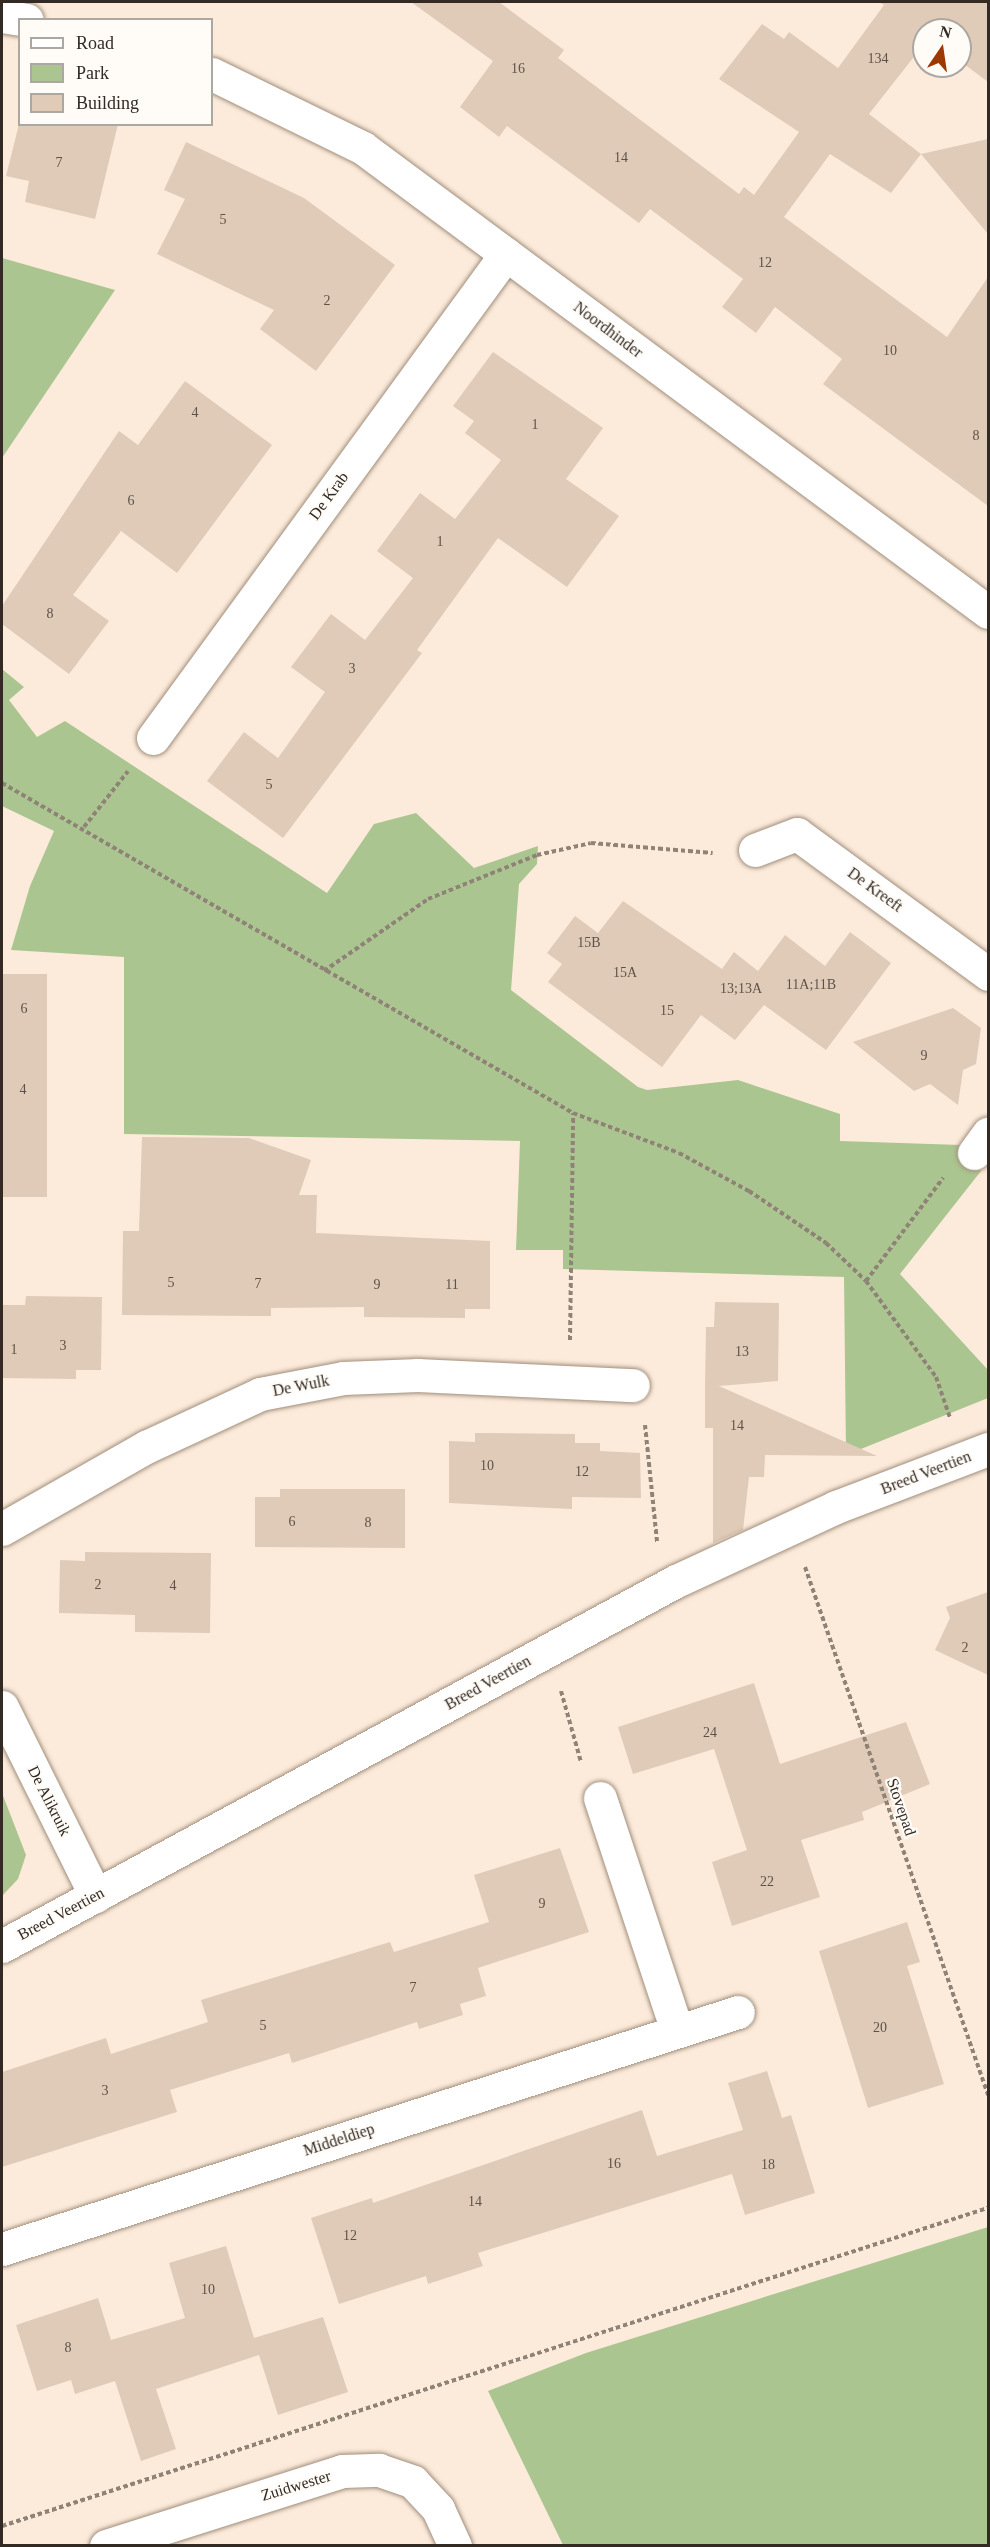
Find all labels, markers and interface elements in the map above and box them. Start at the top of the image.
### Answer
legend [18,18,213,126]
north arrow [912,18,972,78]
text: N [938,22,953,42]
text: Road [76,33,114,53]
house number: 134 [868,51,888,67]
house number: 16 [511,61,525,77]
text: Park [76,63,109,83]
text: Building [76,93,139,113]
house number: 14 [614,150,628,166]
house number: 7 [56,155,63,171]
house number: 5 [219,212,226,228]
house number: 12 [758,255,772,271]
house number: 2 [324,293,330,309]
street label: Noordhinder [570,298,646,362]
house number: 10 [883,343,897,359]
house number: 4 [192,405,198,421]
house number: 1 [532,417,538,433]
house number: 8 [972,428,980,444]
street label: De Krab [305,468,353,524]
house number: 6 [128,493,134,509]
house number: 1 [436,534,443,550]
house number: 8 [47,606,54,622]
house number: 3 [348,661,356,677]
house number: 5 [266,777,272,793]
street label: De Kreeft [844,864,906,916]
house number: 15B [577,935,601,951]
house number: 15A [613,965,637,981]
house number: 11A;11B [786,977,836,993]
house number: 13;13A [720,981,762,997]
house number: 6 [20,1001,28,1017]
house number: 15 [660,1003,674,1019]
house number: 9 [920,1048,928,1064]
house number: 4 [20,1082,26,1098]
house number: 5 [168,1275,174,1291]
house number: 7 [254,1276,262,1292]
house number: 9 [374,1277,380,1293]
house number: 11 [445,1277,459,1293]
house number: 3 [60,1338,66,1354]
house number: 1 [10,1342,18,1358]
house number: 13 [735,1344,749,1360]
street label: De Wulk [271,1371,331,1401]
house number: 14 [730,1418,744,1434]
street label: Breed Veertien [878,1447,974,1499]
house number: 10 [480,1458,494,1474]
house number: 12 [575,1464,589,1480]
house number: 6 [288,1514,296,1530]
house number: 8 [364,1515,372,1531]
house number: 2 [94,1577,101,1593]
house number: 4 [170,1578,176,1594]
house number: 2 [962,1640,969,1656]
street label: Breed Veertien [442,1651,534,1715]
house number: 24 [703,1725,717,1741]
street label: De Alikruik [23,1762,75,1840]
street label: Stovepad [882,1776,920,1838]
house number: 22 [760,1874,774,1890]
street label: Breed Veertien [14,1883,108,1945]
house number: 9 [538,1896,546,1912]
house number: 7 [410,1980,416,1996]
house number: 5 [260,2018,266,2034]
house number: 20 [873,2020,887,2036]
house number: 3 [102,2083,108,2099]
street label: Middeldiep [301,2119,377,2161]
house number: 16 [607,2156,621,2172]
house number: 18 [761,2157,775,2173]
house number: 14 [468,2194,482,2210]
house number: 12 [343,2228,357,2244]
house number: 10 [201,2282,215,2298]
house number: 8 [64,2340,72,2356]
street label: Zuidwester [259,2466,333,2506]

